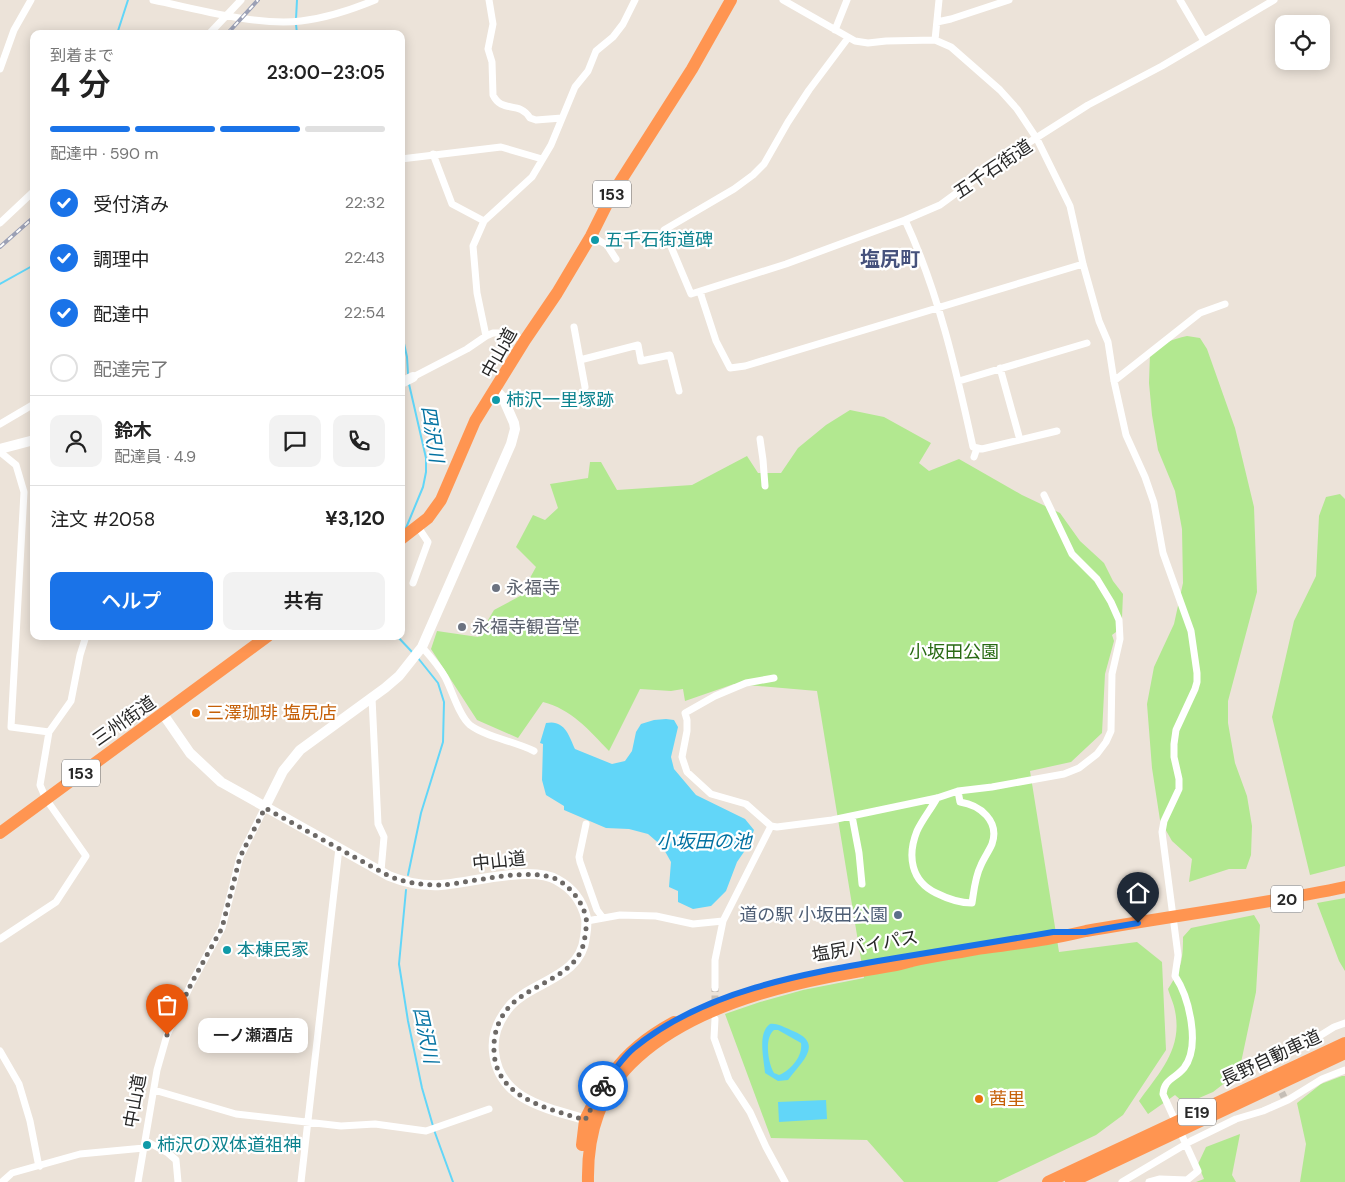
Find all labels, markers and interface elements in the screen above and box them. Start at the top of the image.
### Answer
map controls [1275,15,1330,70]
button: locate [1275,15,1330,70]
text: 到着まで [50,45,114,66]
text: 23:00–23:05 [267,60,385,85]
text: 4 分 [50,64,110,106]
street label: 五千石街道 [949,134,1037,204]
text: 配達中 · 590 m [50,143,158,164]
road number: 153 [593,180,631,208]
icon: check [50,189,78,217]
text: 受付済み [93,192,169,217]
text: 22:32 [345,192,385,213]
place label: 五千石街道碑 [605,228,713,252]
marker: 五千石街道碑 [589,234,601,246]
icon: check [50,244,78,272]
district label: 塩尻町 [860,246,920,272]
text: 調理中 [93,247,150,272]
text: 22:43 [344,247,385,268]
icon: check [50,299,78,327]
text: 配達中 [93,302,150,327]
text: 22:54 [344,302,385,323]
street label: 中山道 [475,324,523,382]
text: 配達完了 [93,357,169,382]
place label: 柿沢一里塚跡 [506,388,614,412]
marker: 柿沢一里塚跡 [490,394,502,406]
water label: 四沢川 [416,404,450,466]
button: person [50,415,102,467]
button: chat [269,415,321,467]
button: phone [333,415,385,467]
text: 鈴木 [114,418,152,443]
text: 配達員 · 4.9 [114,446,196,467]
text: ¥3,120 [325,506,385,531]
text: 注文 #2058 [50,507,155,532]
button: ヘルプ [50,572,213,630]
button: 共有 [223,572,385,630]
place label: 永福寺 [506,576,560,600]
marker: 永福寺 [490,582,502,594]
place label: 永福寺観音堂 [472,615,580,639]
marker: 永福寺観音堂 [456,621,468,633]
park label: 小坂田公園 [909,640,999,664]
street label: 三州街道 [88,691,160,751]
place label: 三澤珈琲 塩尻店 [206,701,337,725]
marker: 三澤珈琲 塩尻店 [190,707,202,719]
road number: 153 [62,760,100,786]
water label: 小坂田の池 [656,829,753,854]
street label: 中山道 [471,846,527,876]
pin [1117,872,1159,923]
icon: home [1124,879,1152,907]
road number: 20 [1271,886,1303,912]
place label: 道の駅 小坂田公園 [739,903,888,927]
marker: 道の駅 小坂田公園 [892,909,904,921]
street label: 塩尻バイパス [810,925,920,967]
place label: 本棟民家 [237,938,309,962]
marker: 本棟民家 [221,944,233,956]
pin [146,984,188,1035]
icon: bag [153,991,181,1019]
water label: 四沢川 [407,1005,444,1068]
callout: 一ノ瀬酒店 [197,1018,307,1052]
street label: 長野自動車道 [1217,1024,1325,1092]
text: 一ノ瀬酒店 [213,1025,293,1046]
courier [578,1061,628,1111]
street label: 中山道 [118,1072,152,1130]
icon: bike [589,1072,617,1100]
place label: 茜里 [989,1087,1025,1111]
marker: 茜里 [973,1093,985,1105]
road number: E19 [1178,1098,1216,1126]
place label: 柿沢の双体道祖神 [157,1133,301,1157]
marker: 柿沢の双体道祖神 [141,1139,153,1151]

